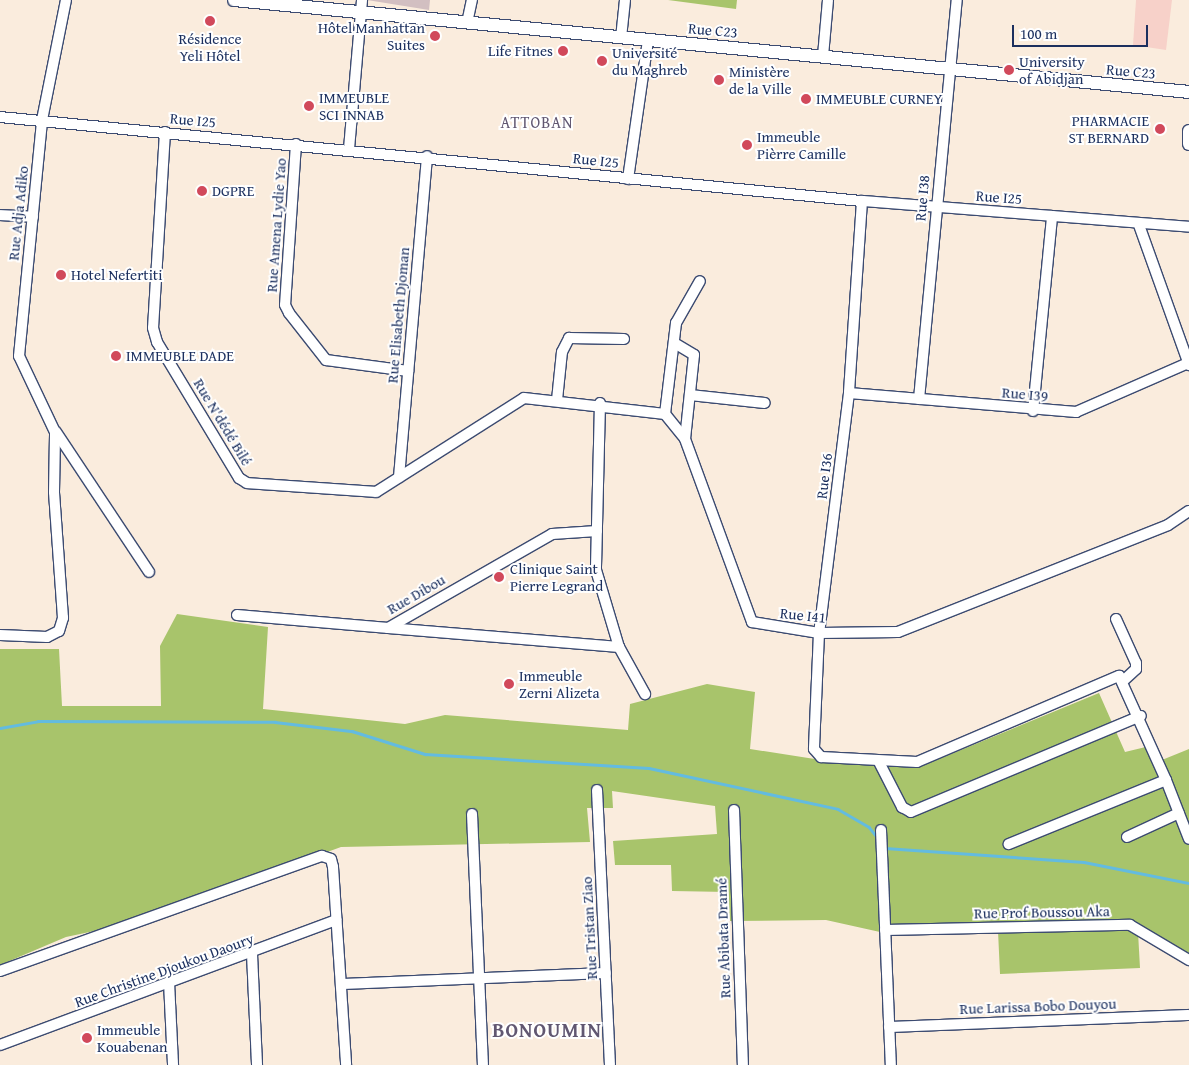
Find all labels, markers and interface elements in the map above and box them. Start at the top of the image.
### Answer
marker: Résidence Yeli Hôtel [204,15,216,27]
scale bar [1014,15,1150,47]
place label: Hôtel Manhattan Suites [318,18,425,53]
street label: Rue C23 [687,19,739,41]
text: 100 m [1020,23,1057,44]
place label: Résidence Yeli Hôtel [179,29,241,64]
marker: Hôtel Manhattan Suites [429,30,441,42]
place label: Life Fitnes [488,42,553,60]
place label: Université du Maghreb [612,43,687,78]
marker: Life Fitnes [557,45,569,57]
place label: University of Abidjan [1019,52,1085,87]
marker: Université du Maghreb [596,55,608,67]
street label: Rue C23 [1105,60,1157,82]
place label: Ministère de la Ville [729,62,791,97]
marker: University of Abidjan [1003,64,1015,76]
marker: Ministère de la Ville [713,74,725,86]
place label: IMMEUBLE SCI INNAB [319,88,389,123]
place label: IMMEUBLE CURNEY [816,90,942,108]
marker: IMMEUBLE CURNEY [800,93,812,105]
marker: IMMEUBLE SCI INNAB [303,100,315,112]
street label: Rue I25 [169,109,217,131]
place label: PHARMACIE ST BERNARD [1069,111,1149,146]
district label: ATTOBAN [500,112,574,132]
marker: PHARMACIE ST BERNARD [1153,122,1167,136]
place label: Immeuble Pièrre Camille [757,127,846,162]
marker: Immeuble Pièrre Camille [741,139,753,151]
street label: Rue I25 [572,149,620,171]
street label: Rue Amena Lydie Yao [262,157,290,293]
street label: Rue Adja Adiko [4,165,32,261]
street label: Rue I38 [911,174,933,222]
place label: DGPRE [212,182,254,200]
marker: DGPRE [196,185,208,197]
street label: Rue I25 [975,186,1023,208]
street label: Rue Elisabeth Djoman [383,246,413,384]
place label: Hotel Nefertiti [71,266,162,284]
marker: Hotel Nefertiti [55,269,67,281]
place label: IMMEUBLE DADE [126,347,234,365]
marker: IMMEUBLE DADE [110,350,122,362]
street label: Rue N'dédé Bilé [190,375,256,469]
street label: Rue I39 [1001,383,1049,405]
street label: Rue I36 [812,452,836,500]
place label: Clinique Saint Pierre Legrand [510,559,603,594]
street label: Rue Dibou [384,570,448,618]
marker: Clinique Saint Pierre Legrand [492,570,506,584]
street label: Rue I41 [779,604,827,626]
place label: Immeuble Zerni Alizeta [519,666,600,701]
marker: Immeuble Zerni Alizeta [503,678,515,690]
street label: Rue Tristan Ziao [577,876,601,980]
street label: Rue Abibata Dramé [712,878,734,998]
street label: Rue Prof Boussou Aka [974,902,1110,922]
street label: Rue Christine Djoukou Daoury [72,929,256,1011]
street label: Rue Larissa Bobo Douyou [959,994,1117,1018]
district label: BONOUMIN [491,1017,603,1041]
place label: Immeuble Kouabenan [97,1020,167,1055]
marker: Immeuble Kouabenan [81,1032,93,1044]

